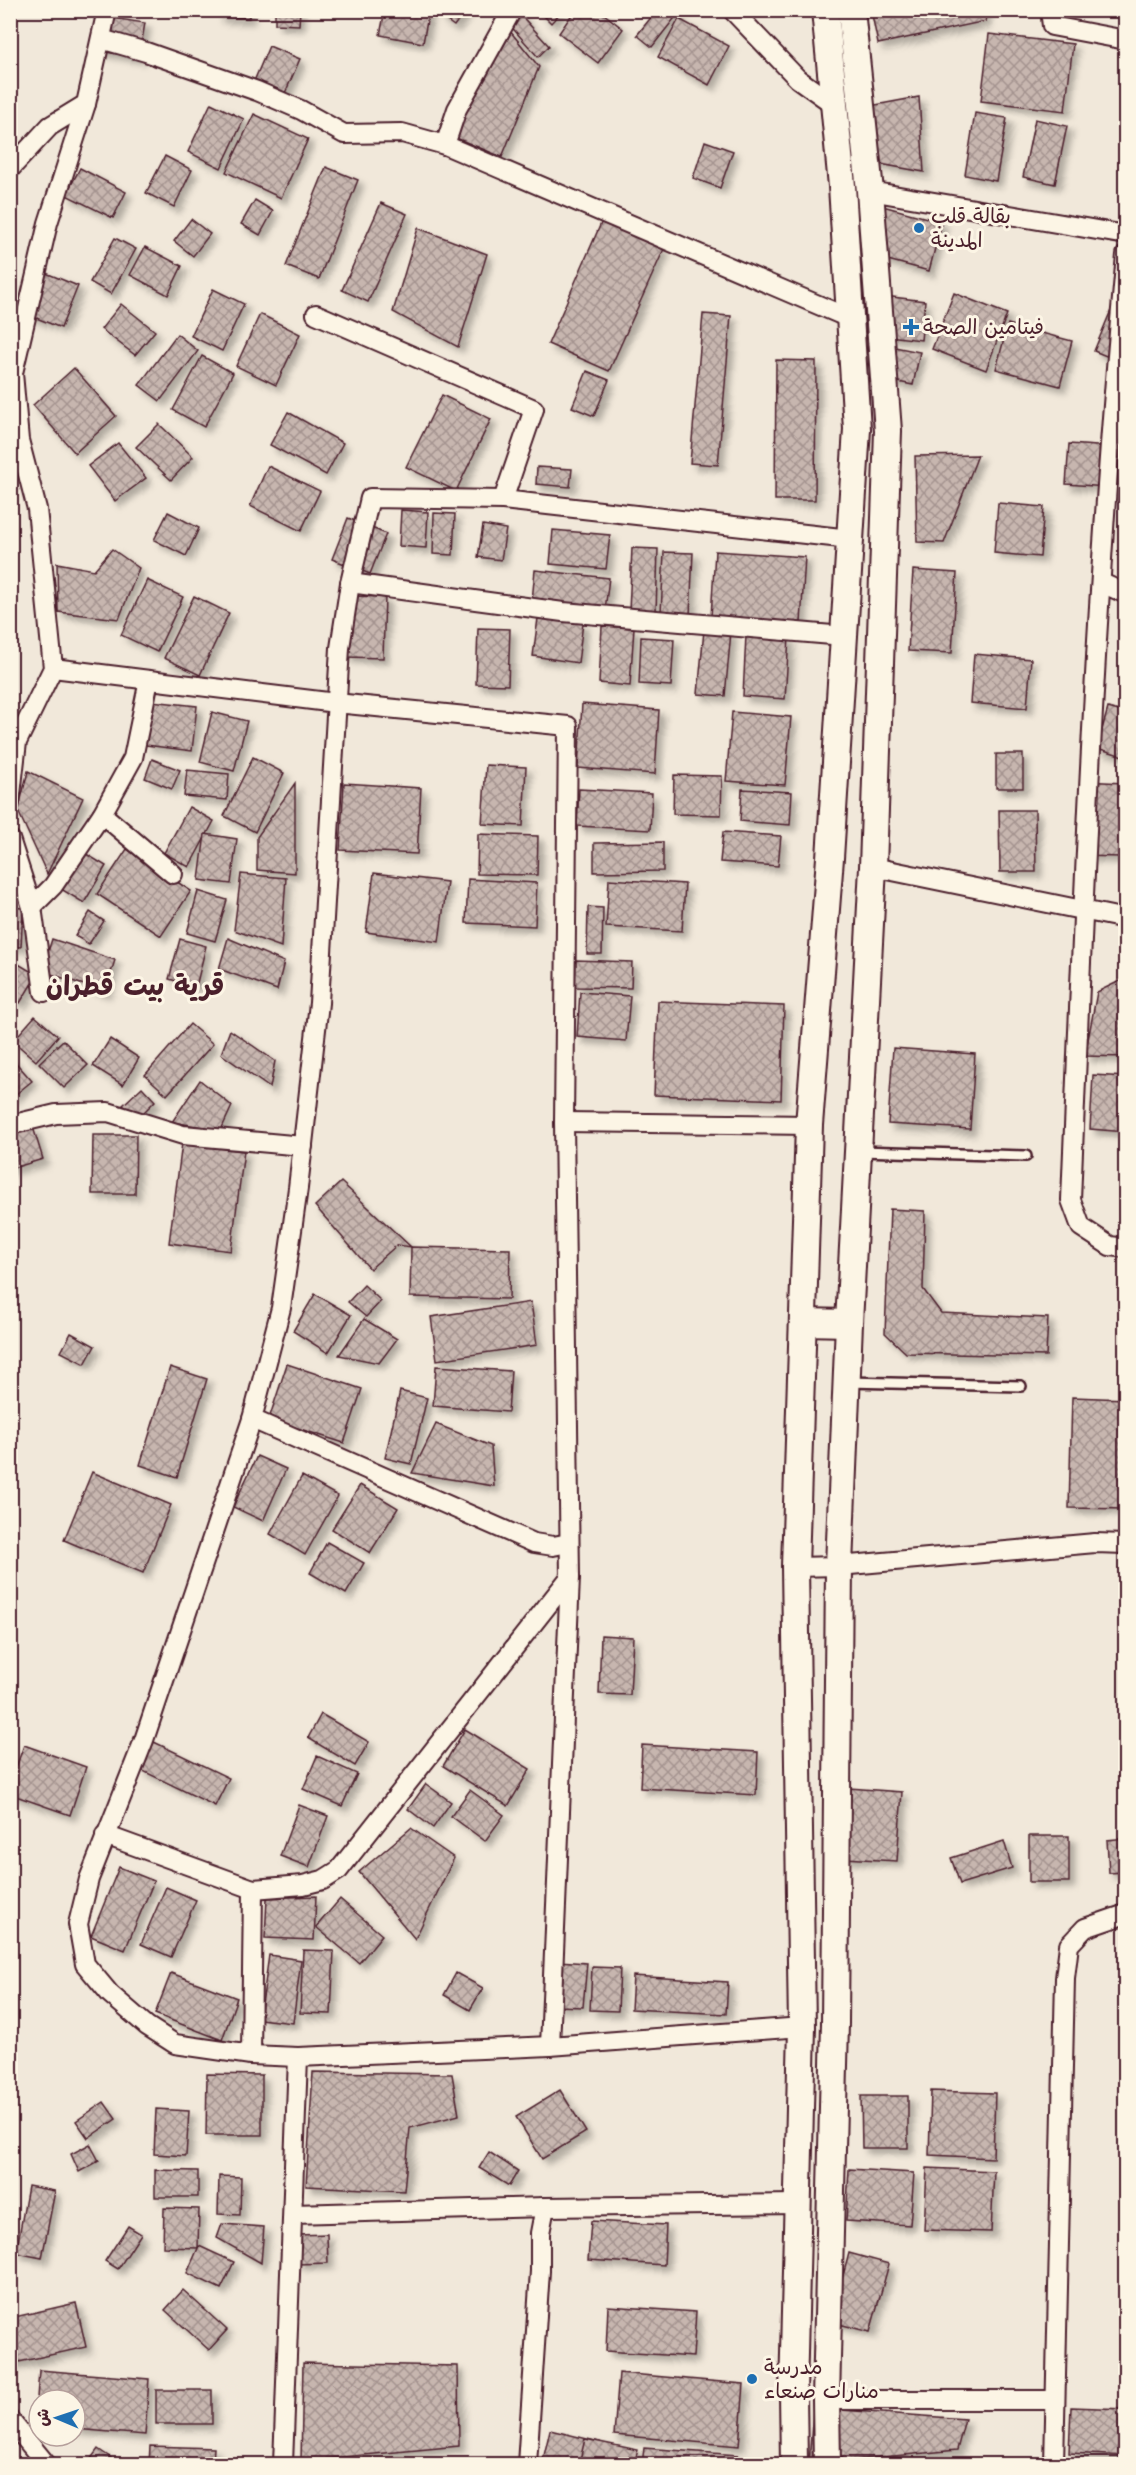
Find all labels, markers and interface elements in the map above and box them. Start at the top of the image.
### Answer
place label: بقالة قلب المدينة [931,201,1011,252]
marker: بقالة قلب المدينة [912,221,926,235]
place label: فيتامين الصحة [923,312,1044,339]
marker: فيتامين الصحة [904,320,918,334]
district label: قرية بيت قطران [46,967,224,1003]
place label: مدرسة منارات صنعاء [764,2352,879,2403]
marker: مدرسة منارات صنعاء [745,2372,759,2386]
north arrow [27,2388,87,2448]
text: ش [31,2408,52,2427]

